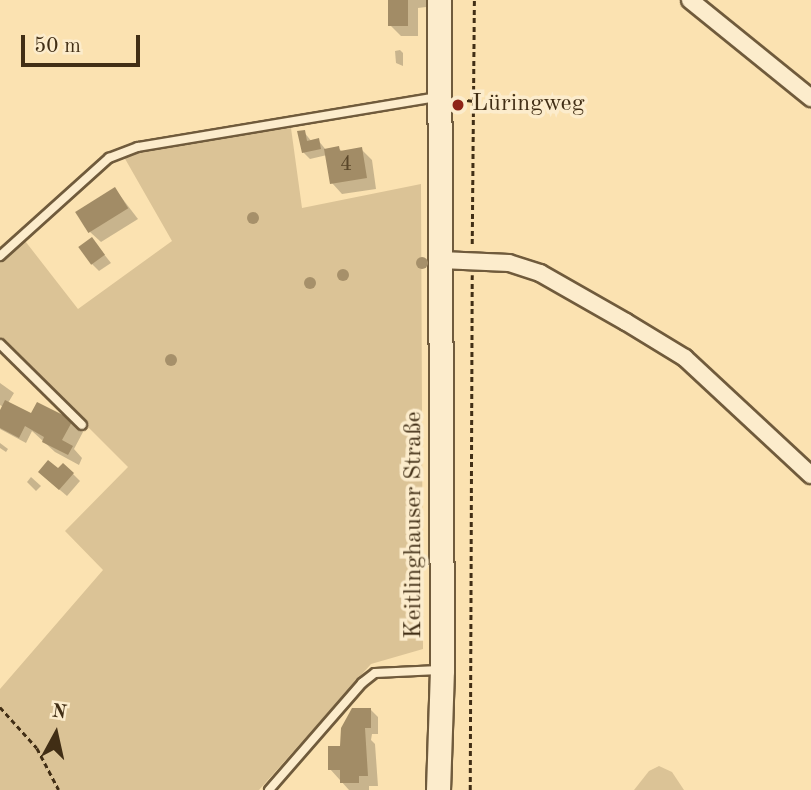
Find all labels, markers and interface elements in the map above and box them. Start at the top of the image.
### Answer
scale bar [24,21,144,65]
text: 50 m [34,36,81,57]
place label: Lüringweg [472,91,585,119]
marker: Lüringweg [450,97,466,113]
house number: 4 [340,152,352,178]
street label: Keitlinghauser Straße [401,411,429,639]
north arrow [21,699,91,769]
text: N [50,702,68,723]

